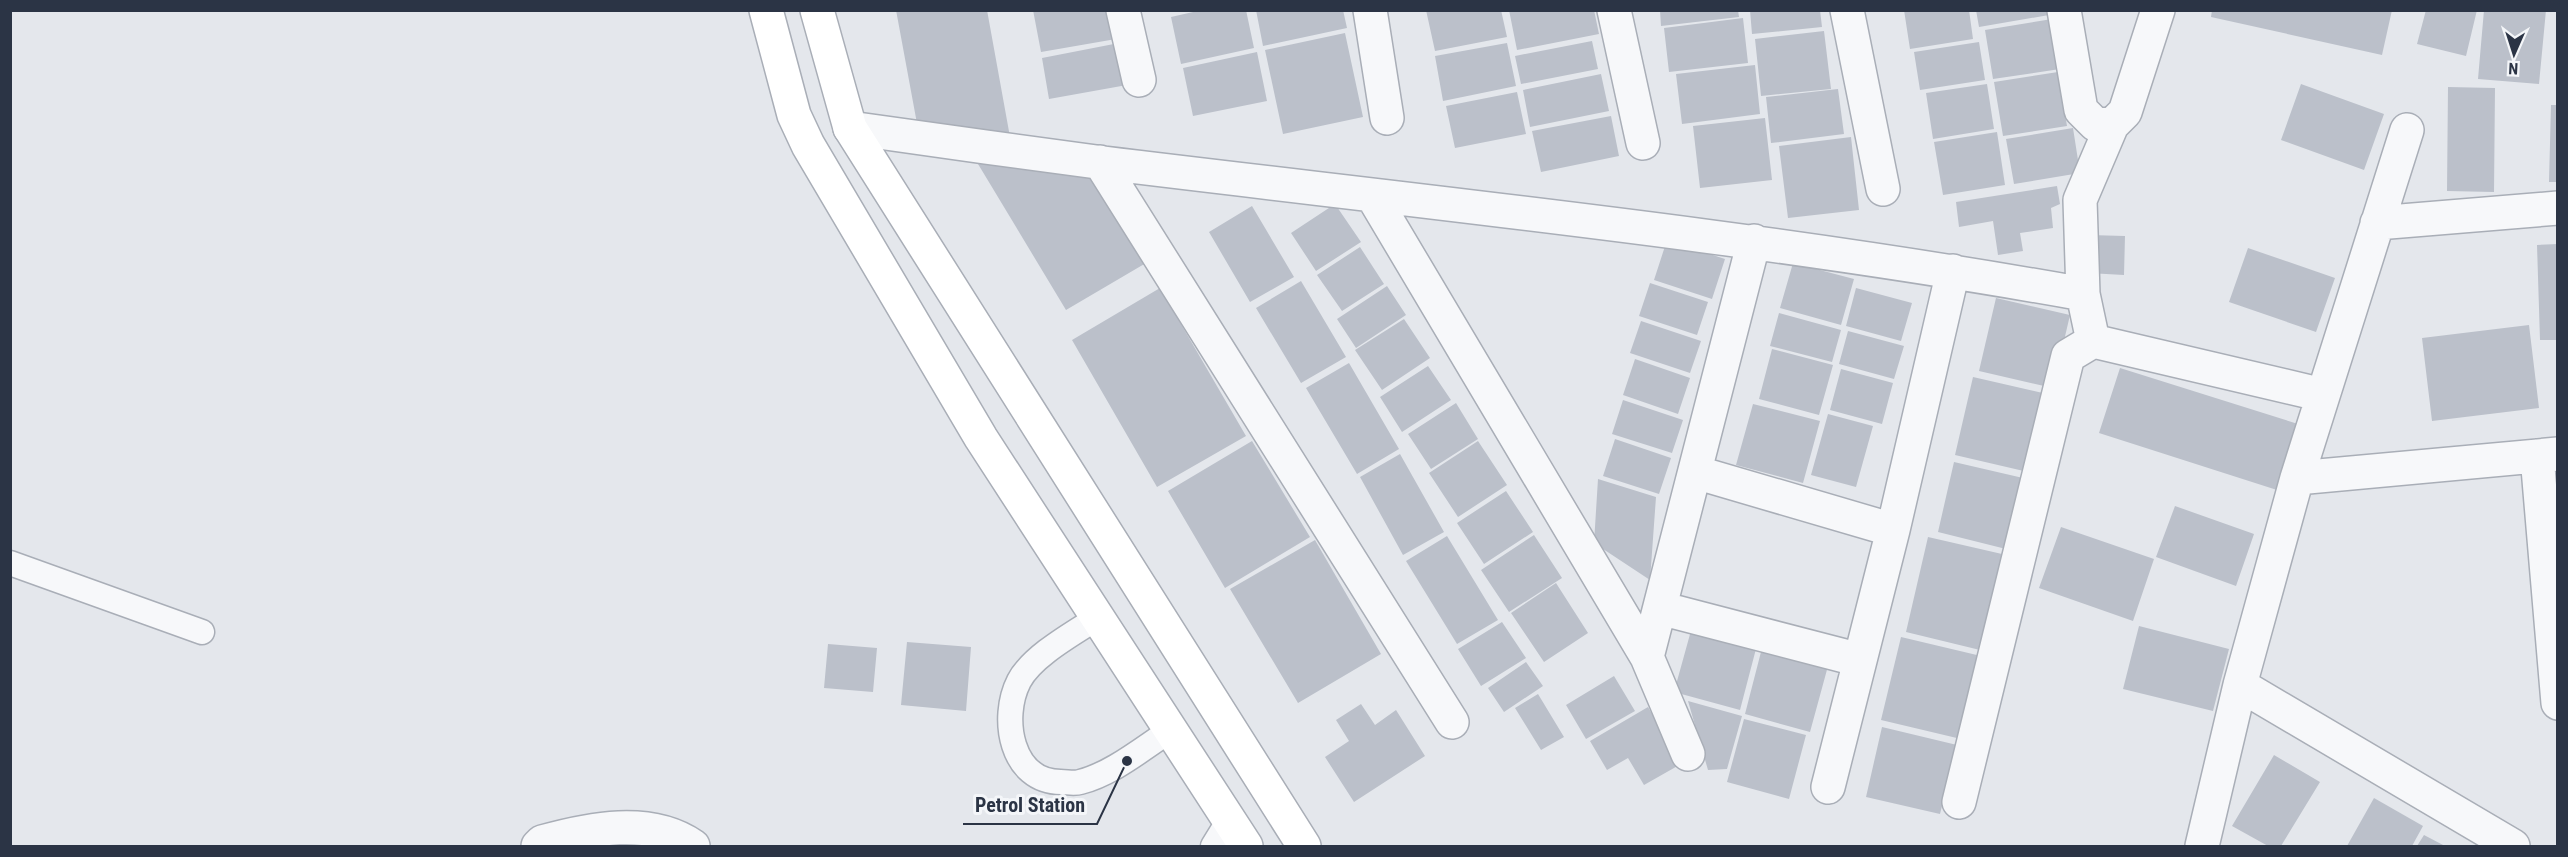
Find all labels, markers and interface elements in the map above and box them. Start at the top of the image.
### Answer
north arrow [2484,24,2544,84]
text: N [2508,59,2519,78]
callout: Petrol Station [963,786,1097,824]
text: Petrol Station [975,793,1085,817]

